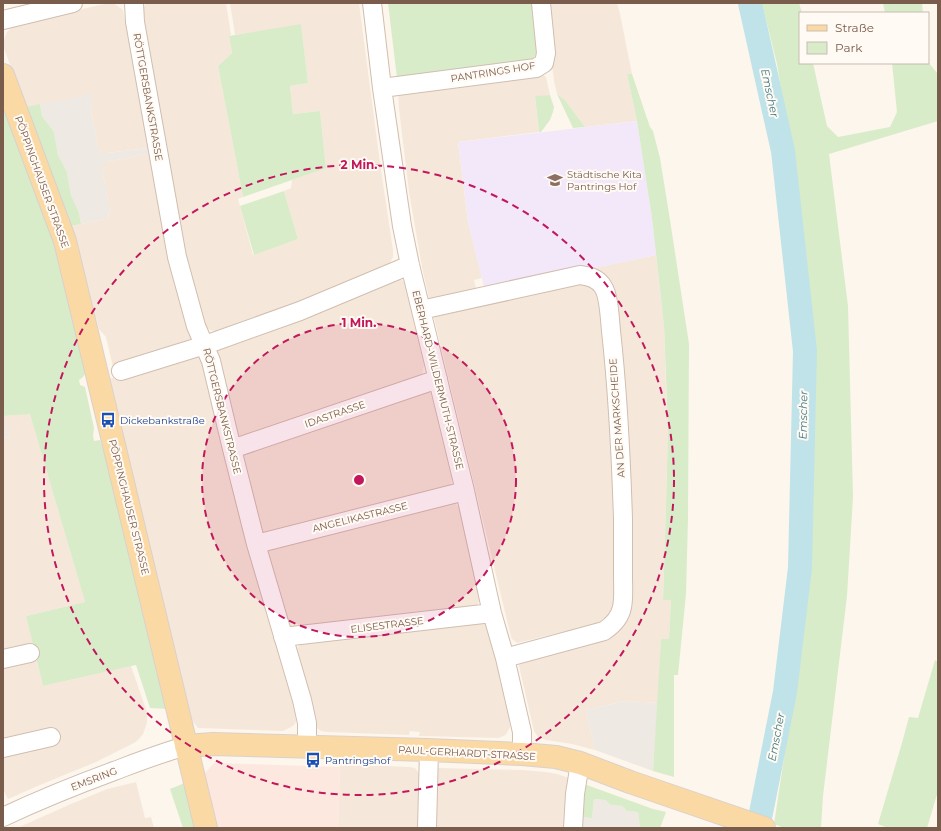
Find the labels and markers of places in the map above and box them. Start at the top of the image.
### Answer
place label: Städtische Kita Pantrings Hof [567,168,642,193]
school or university icon: Städtische Kita Pantrings Hof [546,171,564,189]
bus stop icon: Dickebankstraße [99,411,117,429]
place label: Dickebankstraße [120,414,205,427]
centre of rings [352,473,366,487]
bus stop icon: Pantringshof [304,751,322,769]
place label: Pantringshof [325,754,391,767]

